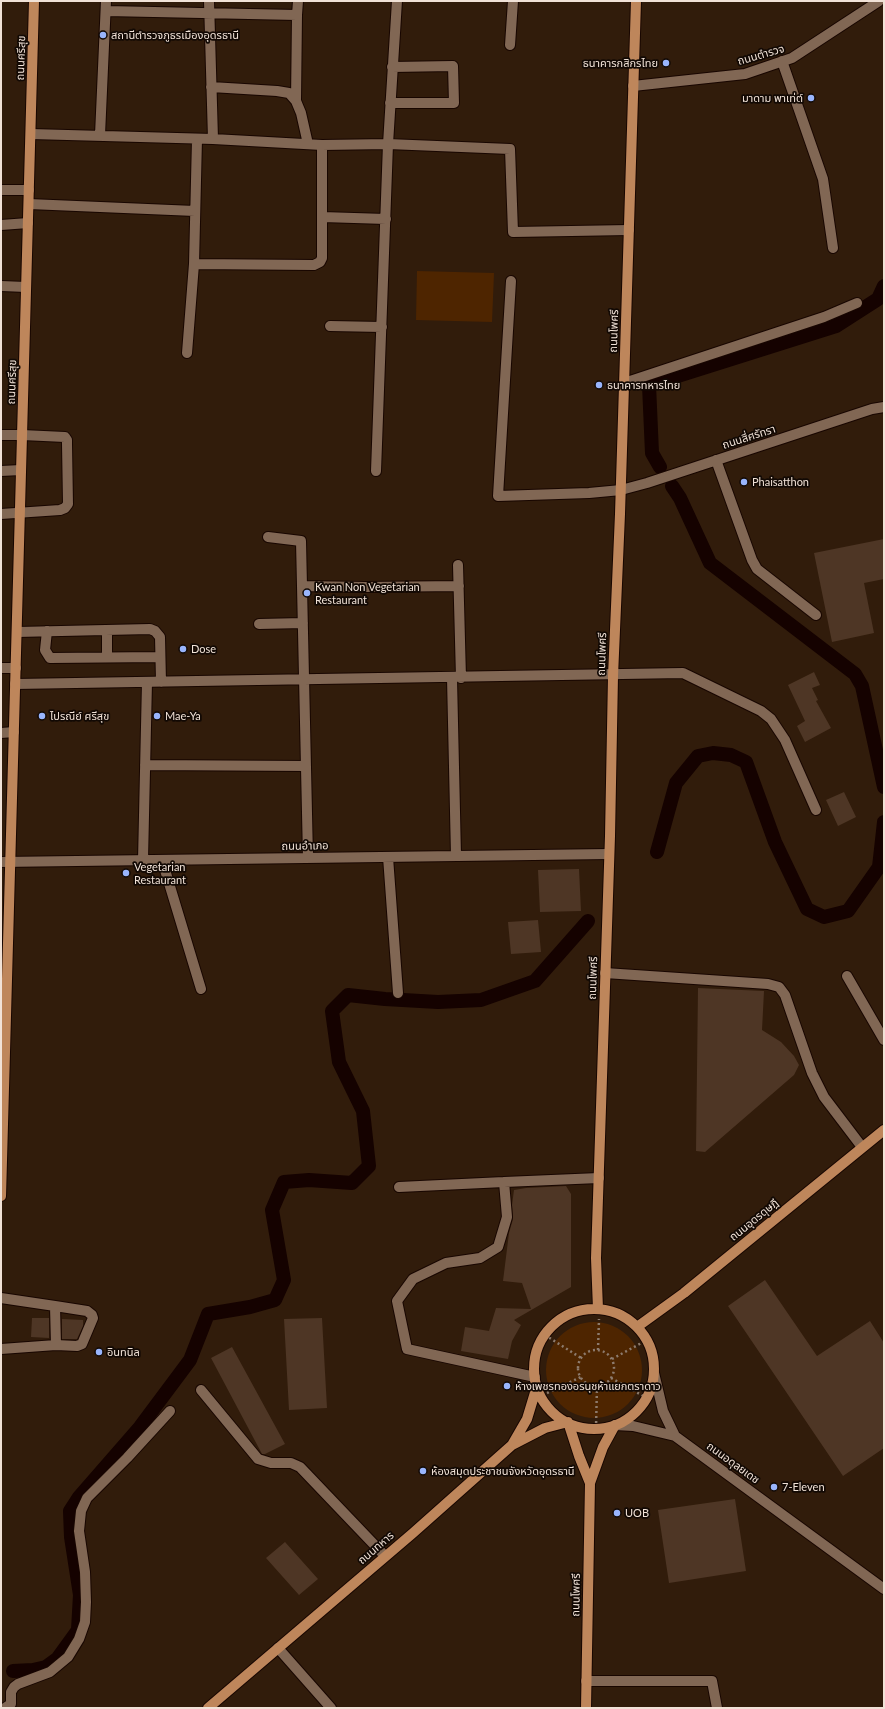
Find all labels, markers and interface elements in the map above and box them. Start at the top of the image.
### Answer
place label: สถานีตำรวจภูธรเมืองอุดรธานี [111,28,239,42]
marker: สถานีตำรวจภูธรเมืองอุดรธานี [98,30,108,40]
street label: ถนนศรีสุข [14,35,28,81]
street label: ถนนตำรวจ [736,42,786,68]
place label: ธนาคารกสิกรไทย [583,56,658,70]
marker: ธนาคารกสิกรไทย [661,58,671,68]
place label: มาดาม พาเท่ต์ [742,91,803,105]
marker: มาดาม พาเท่ต์ [806,93,816,103]
street label: ถนนโพศรี [607,309,621,353]
street label: ถนนศรีสุข [5,359,19,405]
place label: ธนาคารทหารไทย [607,378,680,392]
marker: ธนาคารทหารไทย [594,380,604,390]
street label: ถนนสี่ศรัทรา [721,422,777,452]
place label: Phaisatthon [752,475,809,489]
marker: Phaisatthon [739,477,749,487]
place label: Kwan Non Vegetarian Restaurant [315,580,420,606]
marker: Kwan Non Vegetarian Restaurant [302,588,312,598]
street label: ถนนโพศรี [595,632,609,676]
place label: Dose [191,642,216,656]
marker: Dose [178,644,188,654]
place label: ไปรณีย์ ศรีสุข [50,709,109,723]
place label: Mae-Ya [165,709,201,723]
marker: ไปรณีย์ ศรีสุข [37,711,47,721]
marker: Mae-Ya [152,711,162,721]
street label: ถนนอำเภอ [281,839,329,853]
place label: Vegetarian Restaurant [134,860,186,886]
marker: Vegetarian Restaurant [121,868,131,878]
street label: ถนนโพศรี [586,956,600,1000]
street label: ถนนอุดรดุษฎี [727,1196,781,1244]
place label: อินทนิล [107,1345,140,1359]
marker: อินทนิล [94,1347,104,1357]
place label: ห้างเพชรทองอรนุชห้าแยกตราดาว [515,1379,661,1393]
marker: ห้างเพชรทองอรนุชห้าแยกตราดาว [502,1381,512,1391]
street label: ถนนอดุลยเดช [704,1439,762,1487]
place label: ห้องสมุดประชาชนจังหวัดอุดรธานี [431,1464,575,1478]
marker: ห้องสมุดประชาชนจังหวัดอุดรธานี [418,1466,428,1476]
place label: 7-Eleven [782,1480,825,1494]
marker: 7-Eleven [769,1482,779,1492]
place label: UOB [625,1506,649,1520]
marker: UOB [612,1508,622,1518]
street label: ถนนทหาร [355,1529,397,1567]
street label: ถนนโพศรี [569,1573,583,1617]

